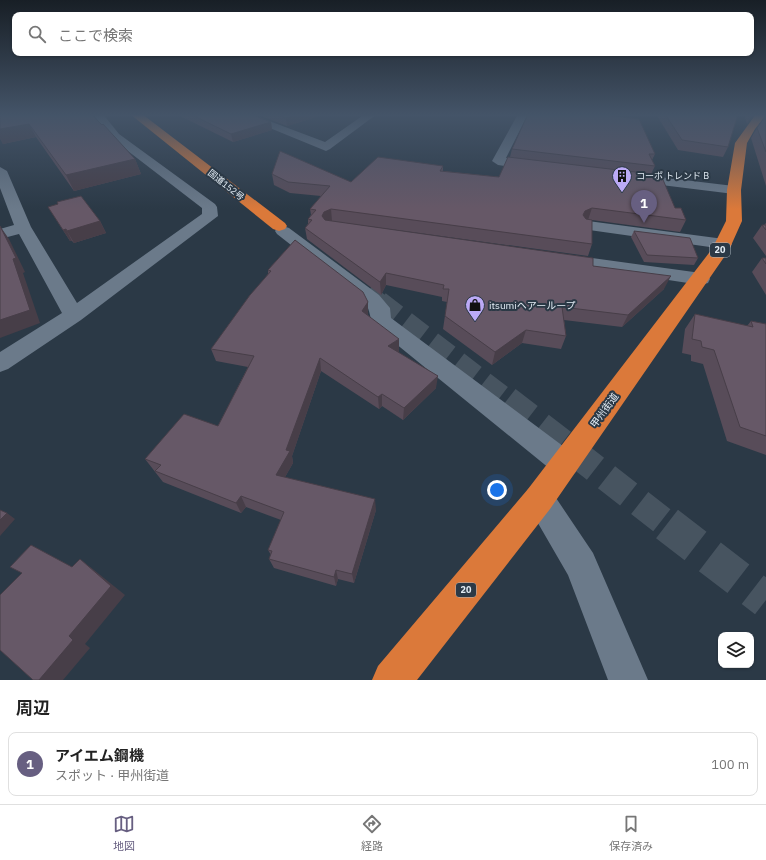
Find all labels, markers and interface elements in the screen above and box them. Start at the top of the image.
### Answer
search box [12,12,754,56]
icon: search [26,23,48,45]
text: ここで検索 [58,26,133,45]
building icon: コーポ トレンド B [611,165,633,193]
street label: 国道152号 [206,167,247,202]
place label: コーポ トレンド B [636,170,709,181]
pin: 1 [631,190,657,223]
road number: 20 [710,243,730,257]
shop icon: itsumiヘアーループ [464,294,486,322]
place label: itsumiヘアーループ [489,299,576,312]
street label: 甲州街道 [587,390,621,430]
your location [487,480,507,500]
road number: 20 [456,583,476,597]
map controls [718,632,754,668]
button: layers [718,632,754,668]
text: 周辺 [16,697,50,719]
text: アイエム鋼機 [55,746,144,765]
text: 1 [26,756,34,773]
text: 100 m [711,756,749,773]
text: スポット · 甲州街道 [55,767,169,784]
tab: 地図 [113,813,135,853]
tab: 経路 [361,813,383,853]
tab: 保存済み [609,813,653,853]

